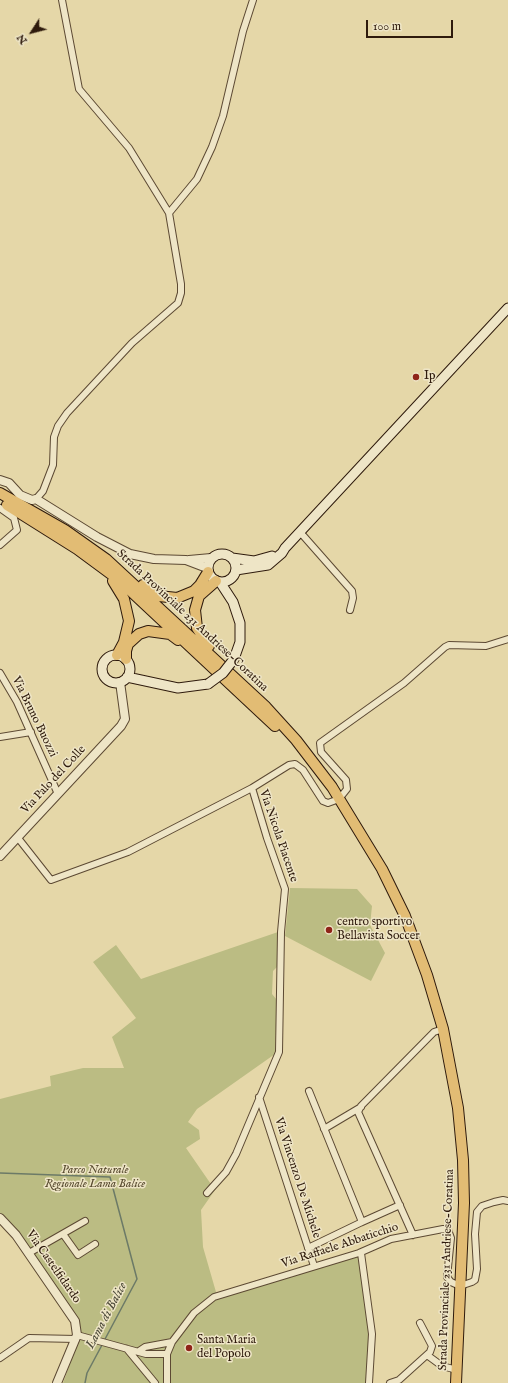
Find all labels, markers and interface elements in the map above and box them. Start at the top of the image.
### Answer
north arrow [12,12,52,52]
scale bar [368,12,455,38]
text: 100 m [373,19,401,34]
text: N [14,31,31,47]
place label: Ip [424,370,436,384]
marker: Ip [411,372,421,382]
street label: Strada Provinciale 231 Andriese-Coratina [113,547,271,695]
street label: Via Bruno Buozzi [8,674,60,760]
street label: Via Palo del Colle [19,743,89,817]
street label: Via Nicola Piacente [255,788,301,884]
place label: centro sportivo Bellavista Soccer [337,916,420,944]
marker: centro sportivo Bellavista Soccer [324,925,334,935]
street label: Via Vincenzo De Michele [271,1116,323,1240]
park label: Parco Naturale Regionale Lama Balice [45,1164,145,1192]
street label: Strada Provinciale 231 Andriese-Coratina [436,1169,458,1371]
street label: Via Raffaele Abbaticchio [280,1220,400,1272]
street label: Via Castelfidardo [23,1228,83,1306]
water label: Lama di Balice [83,1280,131,1352]
place label: Santa Maria del Popolo [197,1334,256,1362]
marker: Santa Maria del Popolo [184,1343,194,1353]

